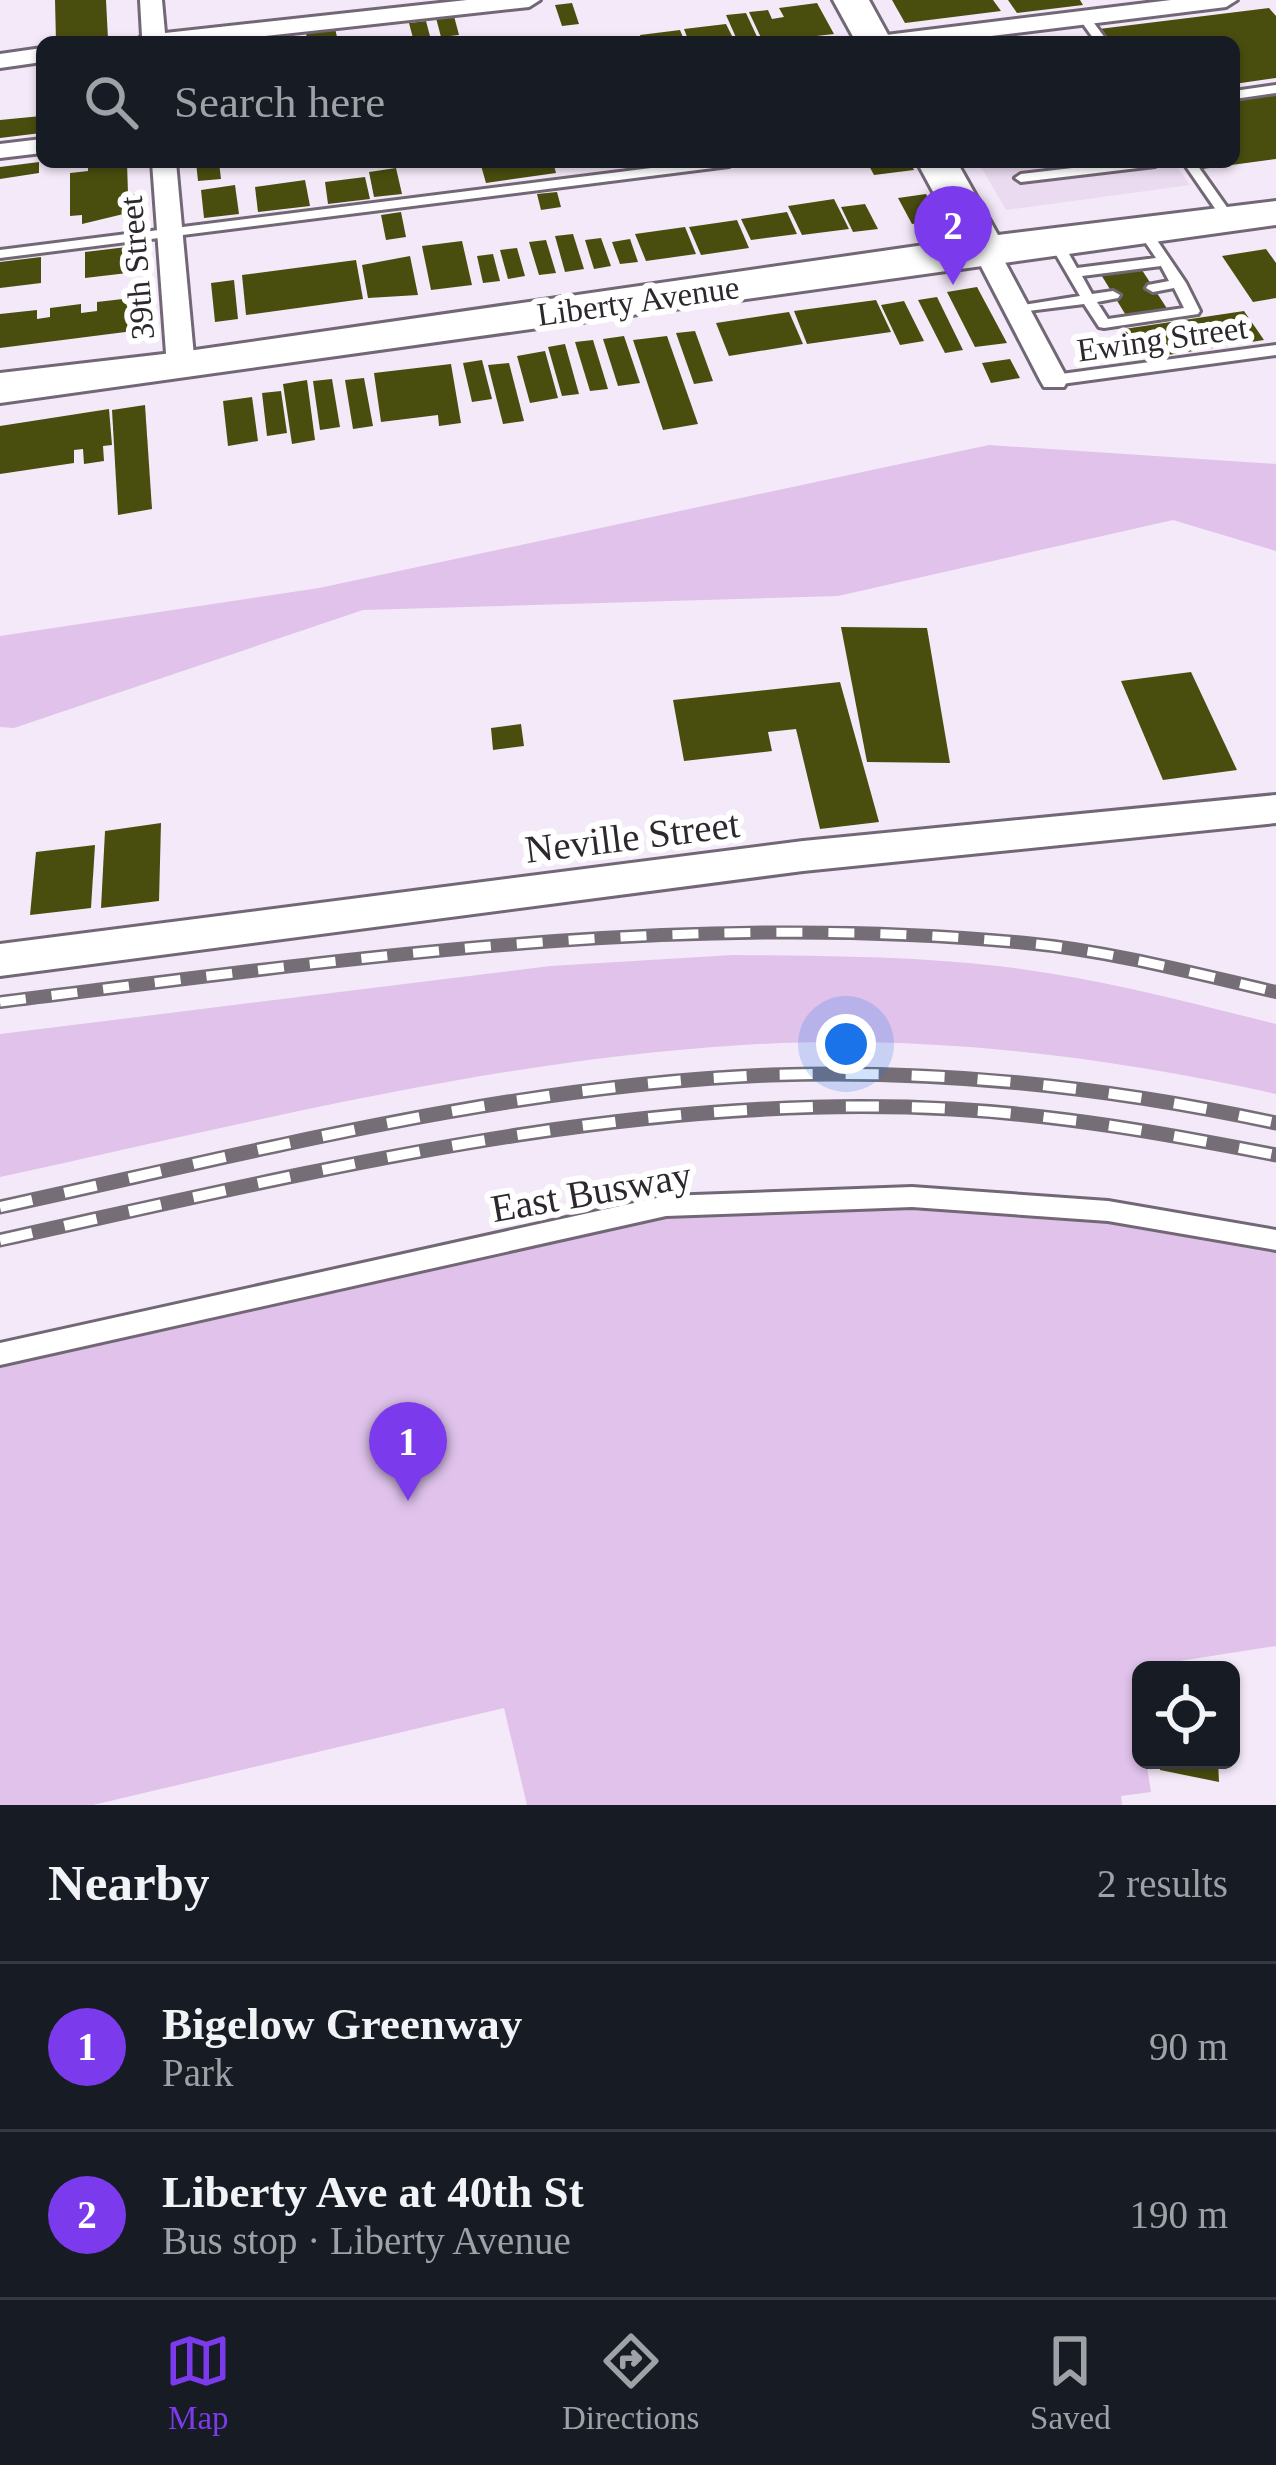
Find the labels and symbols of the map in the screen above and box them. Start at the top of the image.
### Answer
pin: 2 [914,186,992,285]
street label: 39th Street [113,195,161,341]
street label: Liberty Avenue [535,269,742,333]
street label: Ewing Street [1075,309,1250,369]
street label: Neville Street [522,802,742,871]
your location [816,1014,876,1074]
street label: East Busway [488,1153,695,1231]
pin: 1 [369,1402,447,1501]

